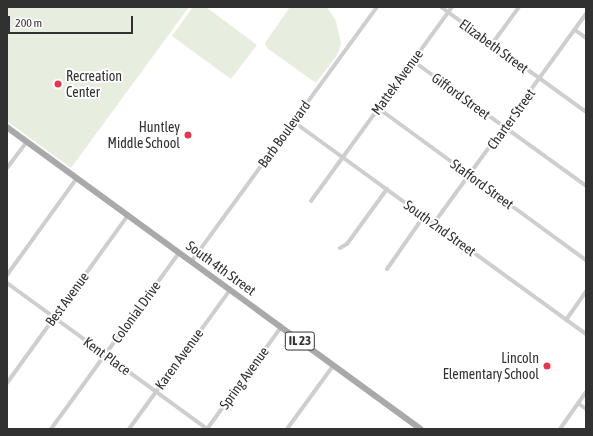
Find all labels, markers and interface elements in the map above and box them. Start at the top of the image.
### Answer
scale bar [10,8,135,34]
street label: Elizabeth Street [456,15,532,77]
text: 200 m [15,16,42,30]
street label: Mattek Avenue [368,46,426,118]
place label: Recreation Center [66,68,122,100]
street label: Gifford Street [428,69,494,123]
marker: Recreation Center [53,79,63,89]
street label: Charter Street [483,86,539,152]
street label: Barb Boulevard [254,97,314,171]
place label: Huntley Middle School [108,119,180,152]
marker: Huntley Middle School [183,130,193,140]
street label: Stafford Street [447,155,517,213]
street label: South 2nd Street [401,196,479,260]
street label: South 4th Street [183,237,259,299]
street label: Best Avenue [42,269,92,329]
street label: Colonial Drive [108,278,164,346]
street label: Karen Avenue [151,325,207,393]
road number: IL 23 [284,330,316,352]
street label: Kent Place [80,333,134,379]
street label: Spring Avenue [216,343,272,413]
place label: Lincoln Elementary School [443,350,539,382]
marker: Lincoln Elementary School [542,361,552,371]

